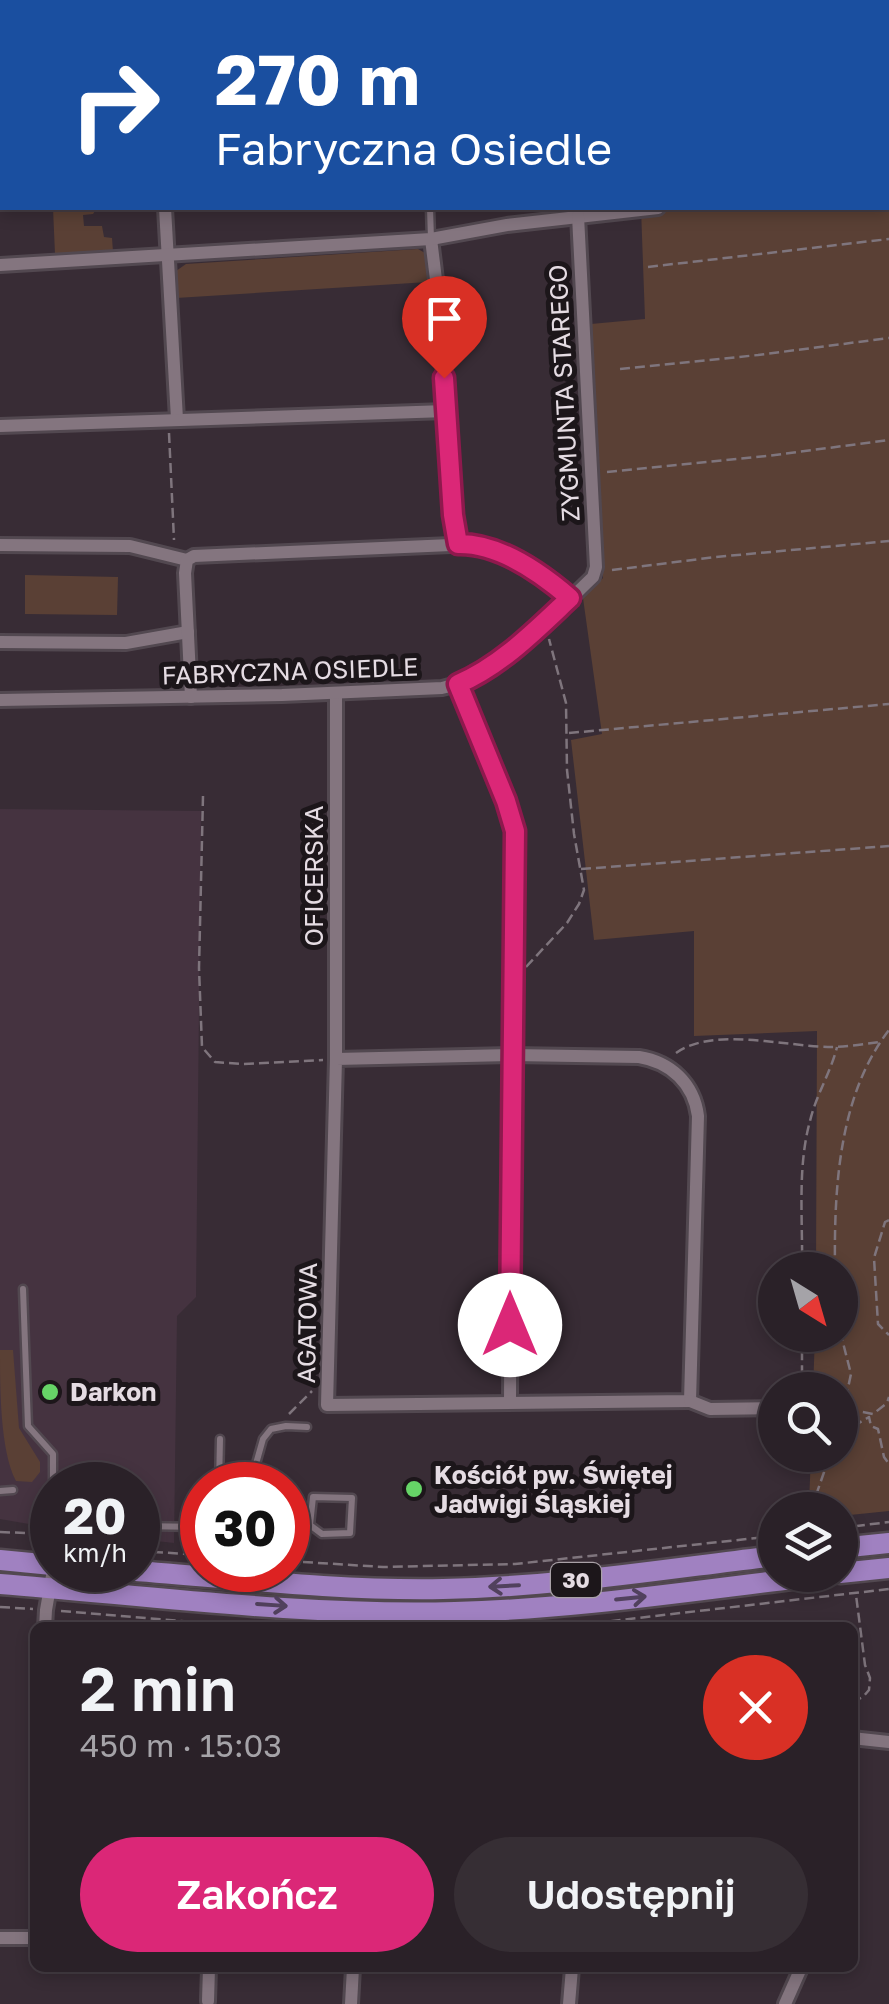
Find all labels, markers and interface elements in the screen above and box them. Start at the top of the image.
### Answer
text: 270 m [215,36,420,120]
icon: right [50,40,180,170]
text: Fabryczna Osiedle [215,121,612,175]
street label: ZYGMUNTA STAREGO [541,264,586,522]
pin [402,276,487,379]
icon: arrive [417,291,472,346]
street label: FABRYCZNA OSIEDLE [161,651,419,690]
street label: OFICERSKA [298,805,329,946]
north arrow [758,1252,858,1352]
map controls [758,1252,858,1592]
street label: AGATOWA [290,1262,323,1384]
position arrow [458,1273,562,1377]
button: search [758,1372,858,1472]
place label: Darkon [70,1376,156,1407]
marker: Darkon [39,1381,61,1403]
place label: Kościół pw. Świętej Jadwigi Śląskiej [434,1459,673,1519]
speed limit sign: 30 [180,1462,310,1592]
marker: Kościół pw. Świętej Jadwigi Śląskiej [403,1478,425,1500]
text: 20 [63,1485,126,1545]
button: layers [758,1492,858,1592]
text: km/h [63,1537,127,1568]
road number: 30 [551,1563,601,1597]
one-way arrow [489,1577,521,1596]
one-way arrow [614,1588,646,1607]
one-way arrow [255,1596,287,1615]
text: 2 min [80,1652,236,1724]
button: close [703,1655,808,1760]
text: 450 m · 15:03 [80,1726,282,1764]
button: Zakończ [80,1837,434,1952]
button: Udostępnij [454,1837,808,1952]

